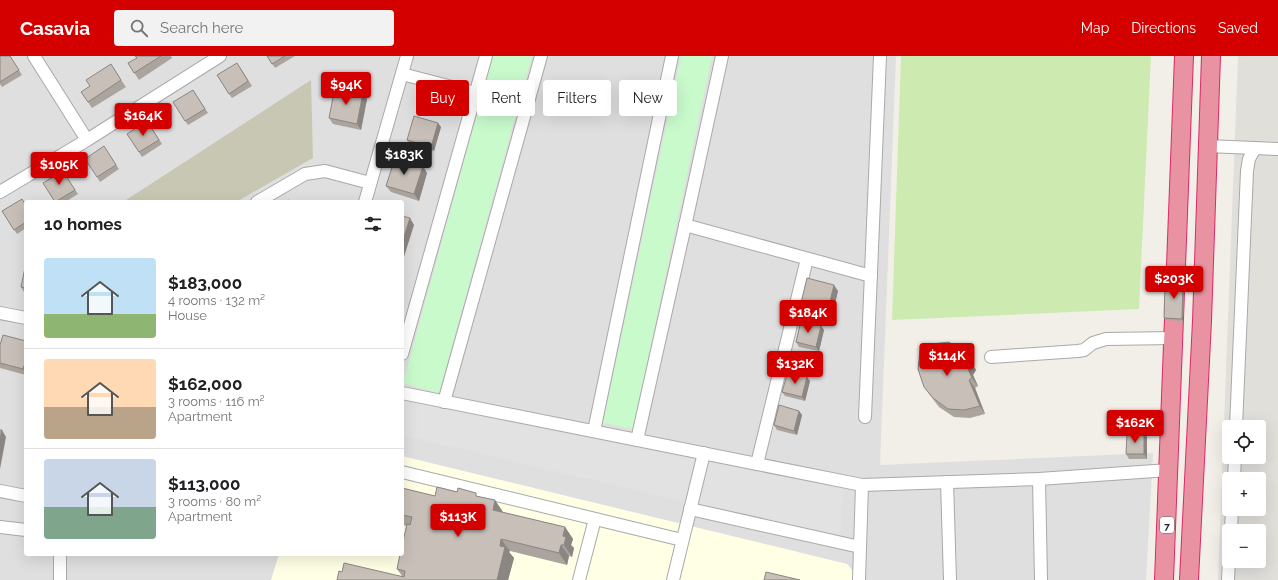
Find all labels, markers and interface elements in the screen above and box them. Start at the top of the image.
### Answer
search box [114,10,394,46]
text: Casavia [20,17,90,39]
icon: search [128,17,150,39]
text: Search here [160,19,243,37]
text: Map [1081,20,1109,36]
text: Directions [1131,20,1196,36]
text: Saved [1218,20,1258,36]
pin: $94K [322,72,370,106]
text: $94K [330,77,362,92]
chip: Buy [416,80,469,116]
chip: Rent [477,80,535,116]
chip: Filters [543,80,611,116]
chip: New [619,80,677,116]
pin: $164K [115,103,171,137]
text: $164K [124,108,162,123]
pin: $183K [376,142,432,176]
text: $183K [385,147,423,162]
pin: $105K [31,152,87,186]
text: $105K [40,157,78,172]
icon: filters [362,213,384,235]
text: 10 homes [44,214,122,234]
pin: $203K [1146,266,1202,300]
text: $203K [1154,271,1194,286]
text: $183,000 [168,273,242,293]
icon: home [76,274,124,322]
text: 4 rooms · 132 m² [168,293,265,308]
pin: $184K [780,300,836,334]
text: $184K [789,305,827,320]
text: House [168,308,207,323]
pin: $114K [919,343,975,377]
text: $114K [928,348,966,363]
pin: $132K [767,351,823,385]
text: $132K [776,356,814,371]
text: $162,000 [168,374,242,394]
icon: home [76,375,124,423]
text: 3 rooms · 116 m² [168,394,265,409]
text: Apartment [168,409,232,424]
pin: $162K [1107,410,1163,444]
text: $162K [1116,415,1154,430]
map controls [1222,420,1266,568]
button: locate [1222,420,1266,464]
button: + [1222,472,1266,516]
text: $113,000 [168,474,240,494]
icon: home [76,475,124,523]
text: 3 rooms · 80 m² [168,494,261,509]
pin: $113K [430,504,486,538]
text: Apartment [168,509,232,524]
text: $113K [439,509,477,524]
road number: 7 [1160,517,1174,533]
button: − [1222,524,1266,568]

